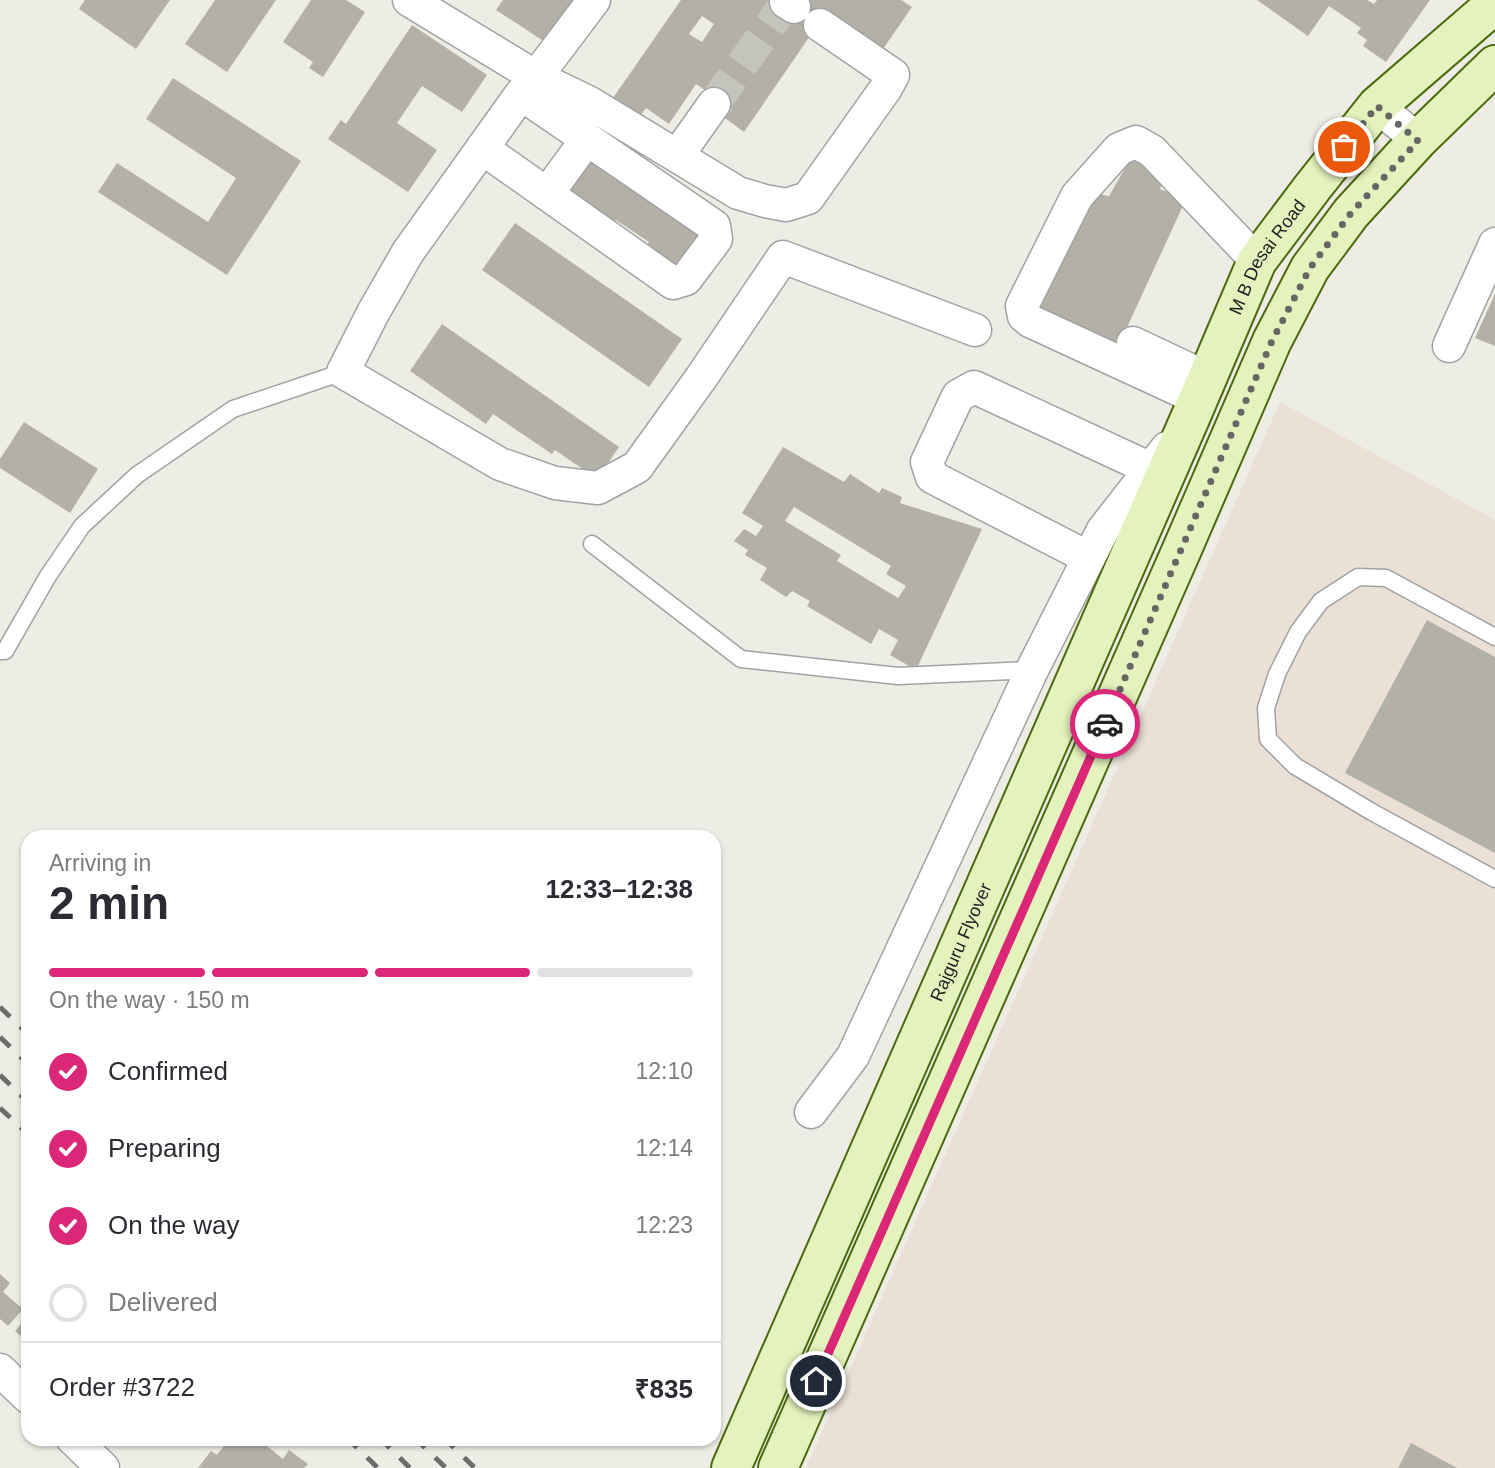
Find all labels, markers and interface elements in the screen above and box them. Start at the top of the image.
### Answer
pin [1314,117,1374,177]
icon: bag [1325,128,1363,166]
street label: M B Desai Road [1225,196,1309,318]
courier [1070,689,1140,759]
icon: car [1086,705,1124,743]
text: Arriving in [49,850,151,876]
text: 12:33–12:38 [546,874,693,904]
text: 2 min [49,877,169,929]
street label: Rajguru Flyover [926,880,996,1004]
text: On the way · 150 m [49,987,250,1013]
icon: check [49,1053,87,1091]
text: Confirmed [108,1056,228,1086]
text: 12:10 [635,1058,693,1084]
icon: check [49,1130,87,1168]
text: Preparing [108,1133,221,1163]
text: 12:14 [635,1135,693,1161]
icon: check [49,1207,87,1245]
text: On the way [108,1210,240,1240]
text: 12:23 [635,1212,693,1238]
text: Delivered [108,1287,218,1317]
pin [786,1351,846,1411]
icon: home [797,1362,835,1400]
text: Order #3722 [49,1372,195,1402]
text: ₹835 [635,1374,693,1404]

